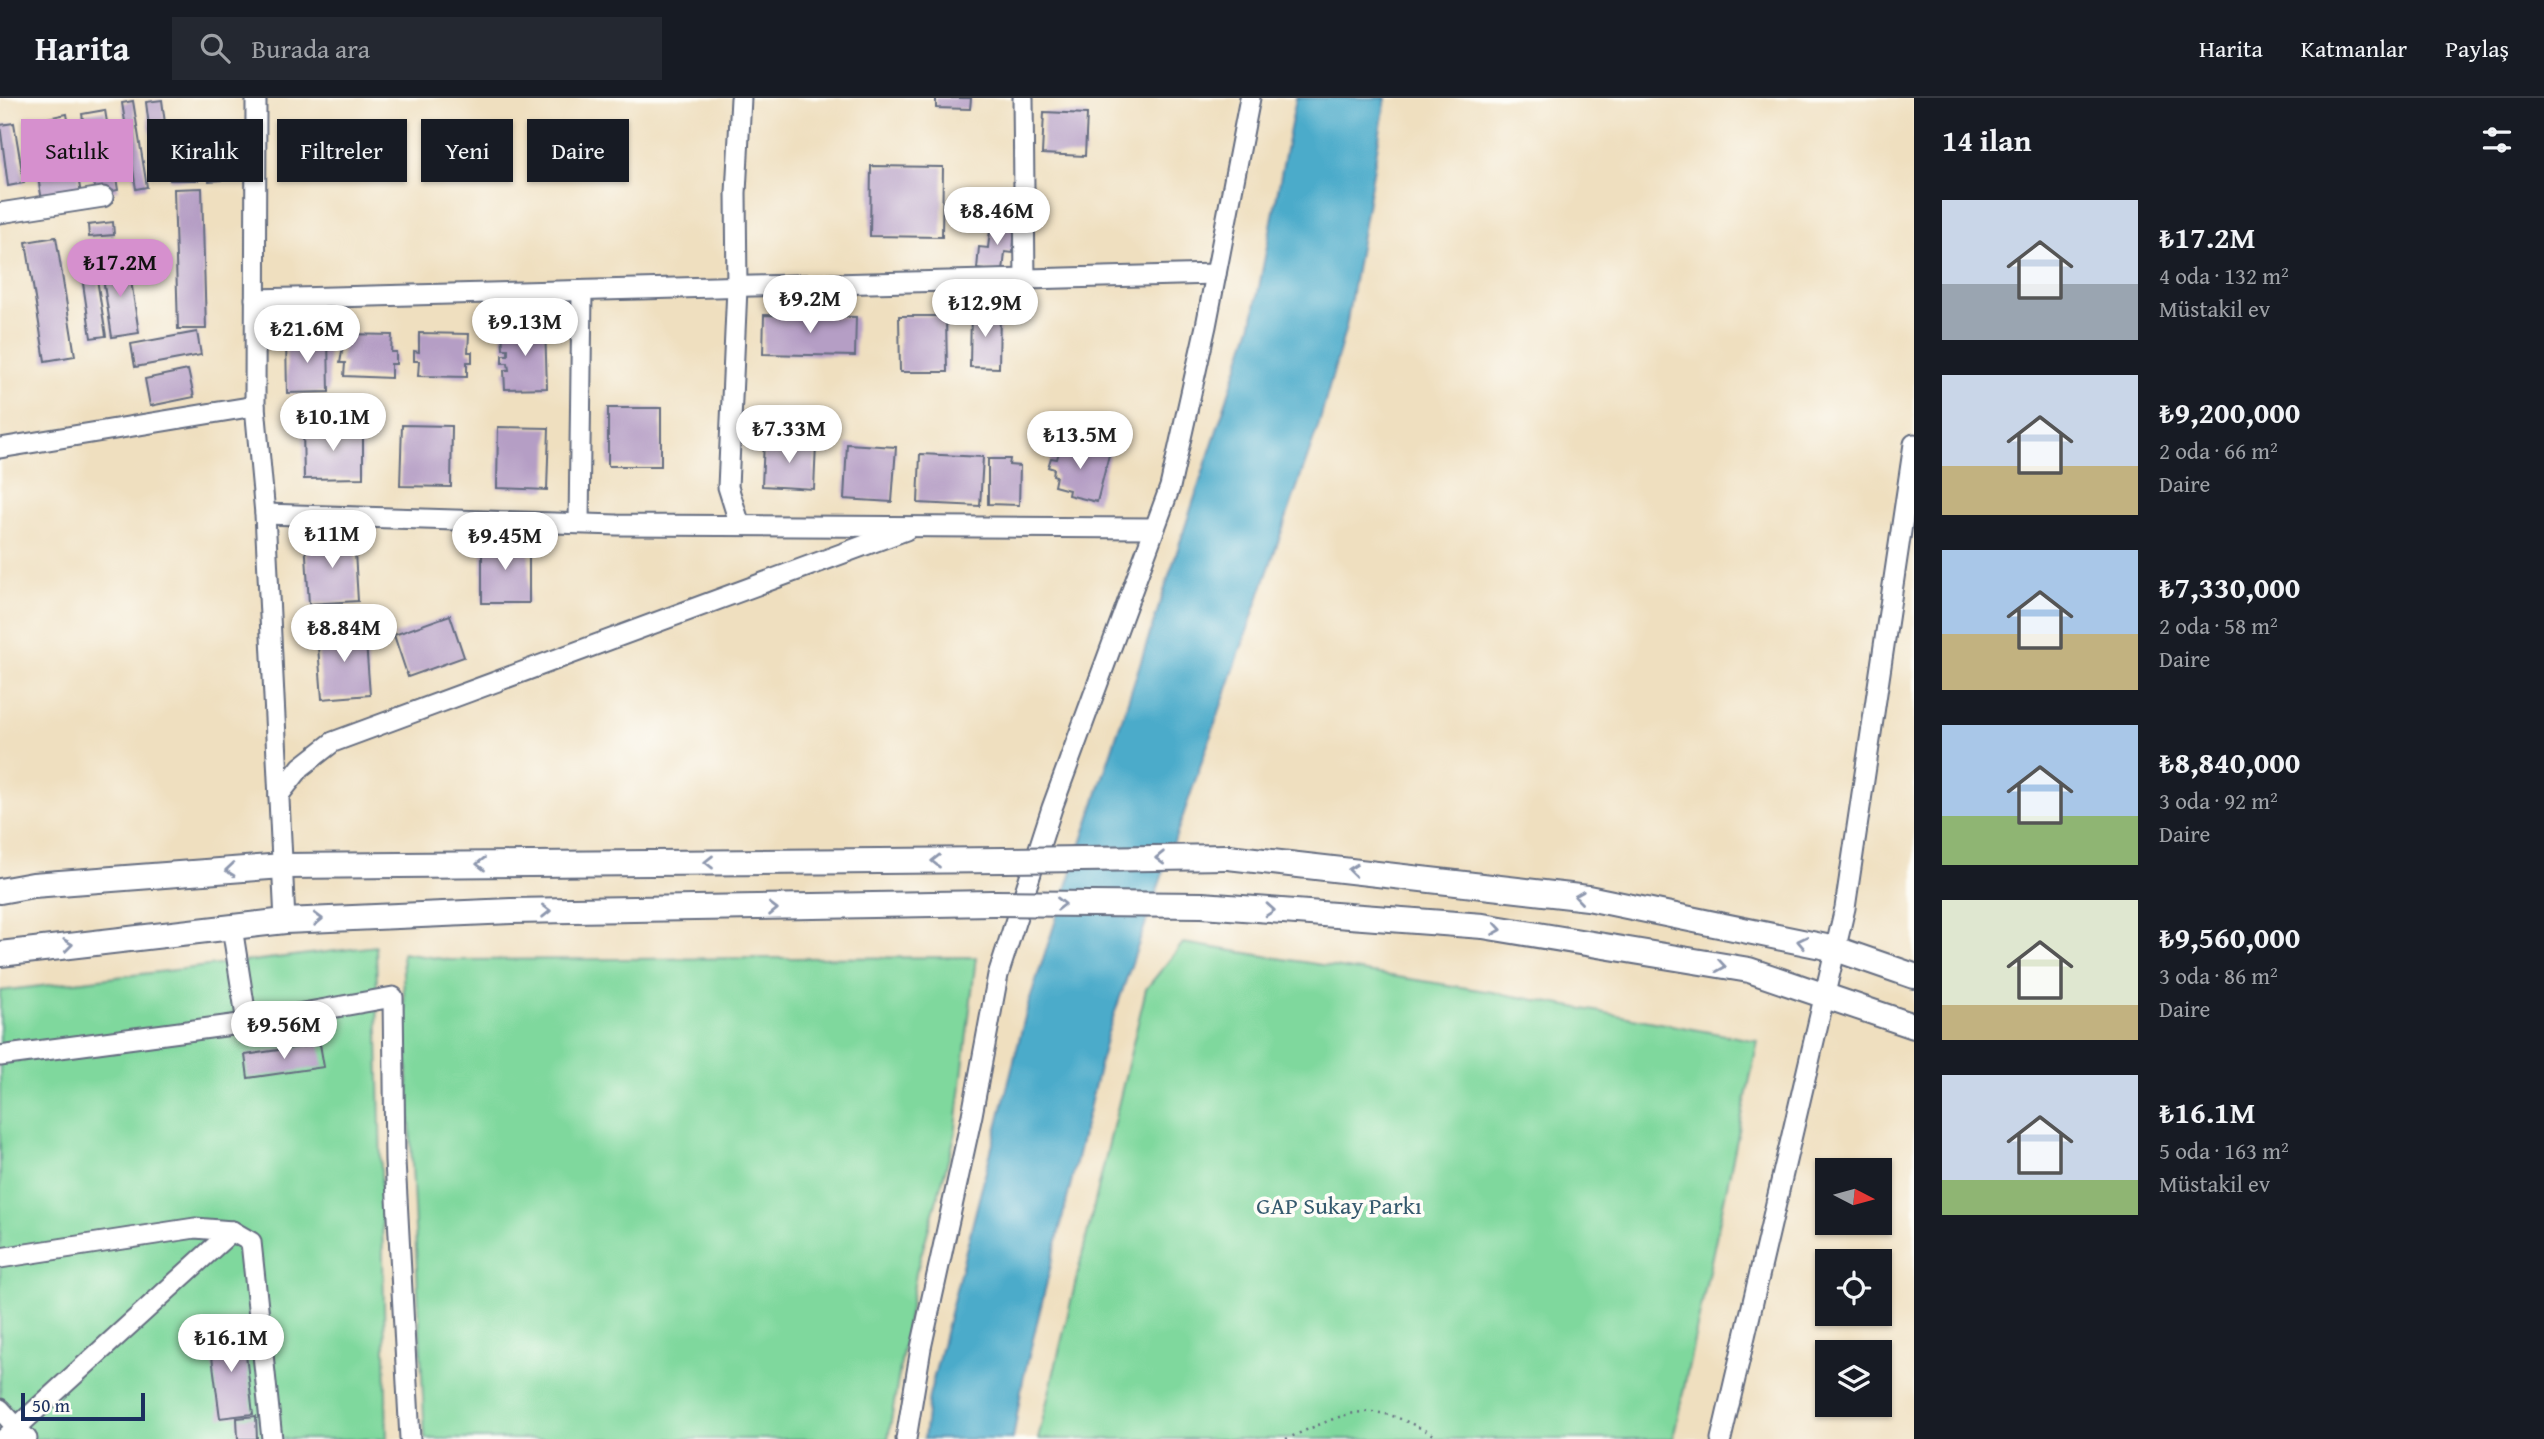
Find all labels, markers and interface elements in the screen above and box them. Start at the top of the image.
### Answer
search box [172,17,662,80]
text: Harita [35,24,130,72]
icon: search [196,29,234,67]
text: Burada ara [252,29,370,68]
text: Harita [2199,31,2263,66]
text: Katmanlar [2301,31,2407,66]
text: Paylaş [2445,31,2509,66]
text: 14 ilan [1942,118,2031,162]
chip: Satılık [21,119,133,182]
chip: Kiralık [147,119,263,182]
chip: Filtreler [277,119,407,182]
chip: Yeni [421,119,513,182]
chip: Daire [527,119,629,182]
icon: filters [2478,121,2516,159]
pin: ₺8.46M [940,188,1054,247]
text: ₺8.46M [960,193,1034,226]
text: ₺17.2M [2159,215,2255,259]
icon: home [1998,228,2082,312]
pin: ₺17.2M [63,240,177,299]
text: ₺17.2M [83,245,157,278]
text: 4 oda · 132 m² [2159,259,2289,292]
pin: ₺9.2M [761,275,859,335]
pin: ₺12.9M [928,280,1042,339]
text: ₺9.2M [779,281,841,314]
text: ₺12.9M [948,285,1022,318]
text: Müstakil ev [2159,292,2270,325]
pin: ₺9.13M [468,299,582,358]
text: ₺9.13M [488,304,562,337]
pin: ₺21.6M [250,306,364,365]
text: ₺21.6M [270,311,344,344]
text: ₺9,200,000 [2159,390,2300,434]
pin: ₺10.1M [276,394,390,453]
text: ₺10.1M [296,399,370,432]
icon: home [1998,403,2082,487]
pin: ₺7.33M [732,406,846,465]
text: ₺7.33M [752,411,826,444]
pin: ₺13.5M [1023,412,1137,471]
text: ₺13.5M [1043,417,1117,450]
text: 2 oda · 66 m² [2159,434,2278,467]
text: Daire [2159,467,2210,500]
pin: ₺11M [291,510,373,570]
pin: ₺9.45M [448,512,562,572]
text: ₺11M [304,516,360,549]
text: ₺9.45M [468,518,542,551]
text: ₺7,330,000 [2159,565,2300,609]
icon: home [1998,578,2082,662]
pin: ₺8.84M [287,604,401,664]
text: 2 oda · 58 m² [2159,609,2278,642]
text: ₺8.84M [307,610,381,643]
text: Daire [2159,642,2210,675]
text: ₺8,840,000 [2159,740,2300,784]
icon: home [1998,753,2082,837]
text: 3 oda · 92 m² [2159,784,2278,817]
text: Daire [2159,817,2210,850]
one-way arrow [1154,850,1165,865]
one-way arrow [931,853,941,869]
one-way arrow [703,855,714,870]
one-way arrow [476,856,486,872]
one-way arrow [224,862,235,877]
one-way arrow [1348,862,1359,877]
one-way arrow [1573,890,1585,905]
one-way arrow [1056,896,1067,912]
one-way arrow [768,901,779,916]
one-way arrow [1265,902,1276,917]
one-way arrow [541,903,551,919]
one-way arrow [313,912,324,927]
text: ₺9,560,000 [2159,915,2300,959]
one-way arrow [1491,921,1503,936]
icon: home [1998,928,2082,1012]
one-way arrow [1796,935,1808,950]
one-way arrow [62,938,73,953]
one-way arrow [1715,958,1727,973]
text: 3 oda · 86 m² [2159,959,2278,992]
text: Daire [2159,992,2210,1025]
pin: ₺9.56M [227,1002,341,1061]
text: ₺9.56M [247,1007,321,1040]
text: ₺16.1M [2159,1090,2255,1134]
icon: home [1998,1103,2082,1187]
text: 5 oda · 163 m² [2159,1134,2289,1167]
north arrow [1815,1158,1892,1236]
map controls [1815,1158,1892,1417]
text: Müstakil ev [2159,1167,2270,1200]
park label: GAP Sukay Parkı [1256,1188,1422,1223]
button: locate [1815,1249,1892,1326]
pin: ₺16.1M [174,1314,288,1374]
text: ₺16.1M [194,1320,268,1353]
button: layers [1815,1340,1892,1417]
scale bar [21,1390,145,1422]
text: 50 m [32,1391,70,1419]

